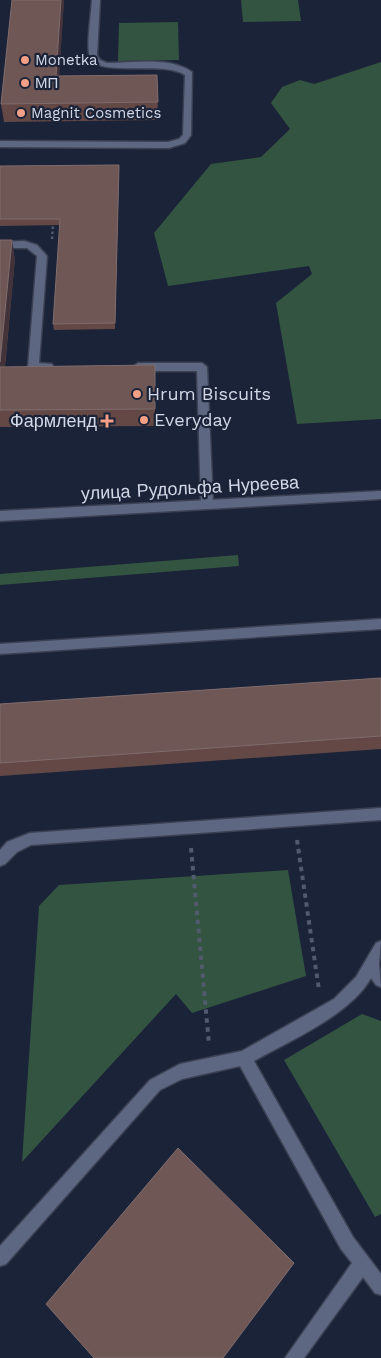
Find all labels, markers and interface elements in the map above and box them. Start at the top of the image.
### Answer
place label: Monetka [35,51,98,69]
marker: Monetka [19,54,31,66]
place label: МП [35,74,58,92]
marker: МП [19,77,31,89]
place label: Magnit Cosmetics [31,104,161,122]
marker: Magnit Cosmetics [15,107,27,119]
place label: Hrum Biscuits [147,383,271,404]
marker: Hrum Biscuits [131,388,143,400]
place label: Everyday [154,409,232,430]
place label: Фармленд [10,410,97,431]
marker: Everyday [138,414,150,426]
marker: Фармленд [101,415,113,427]
street label: улица Рудольфа Нуреева [80,471,300,504]

